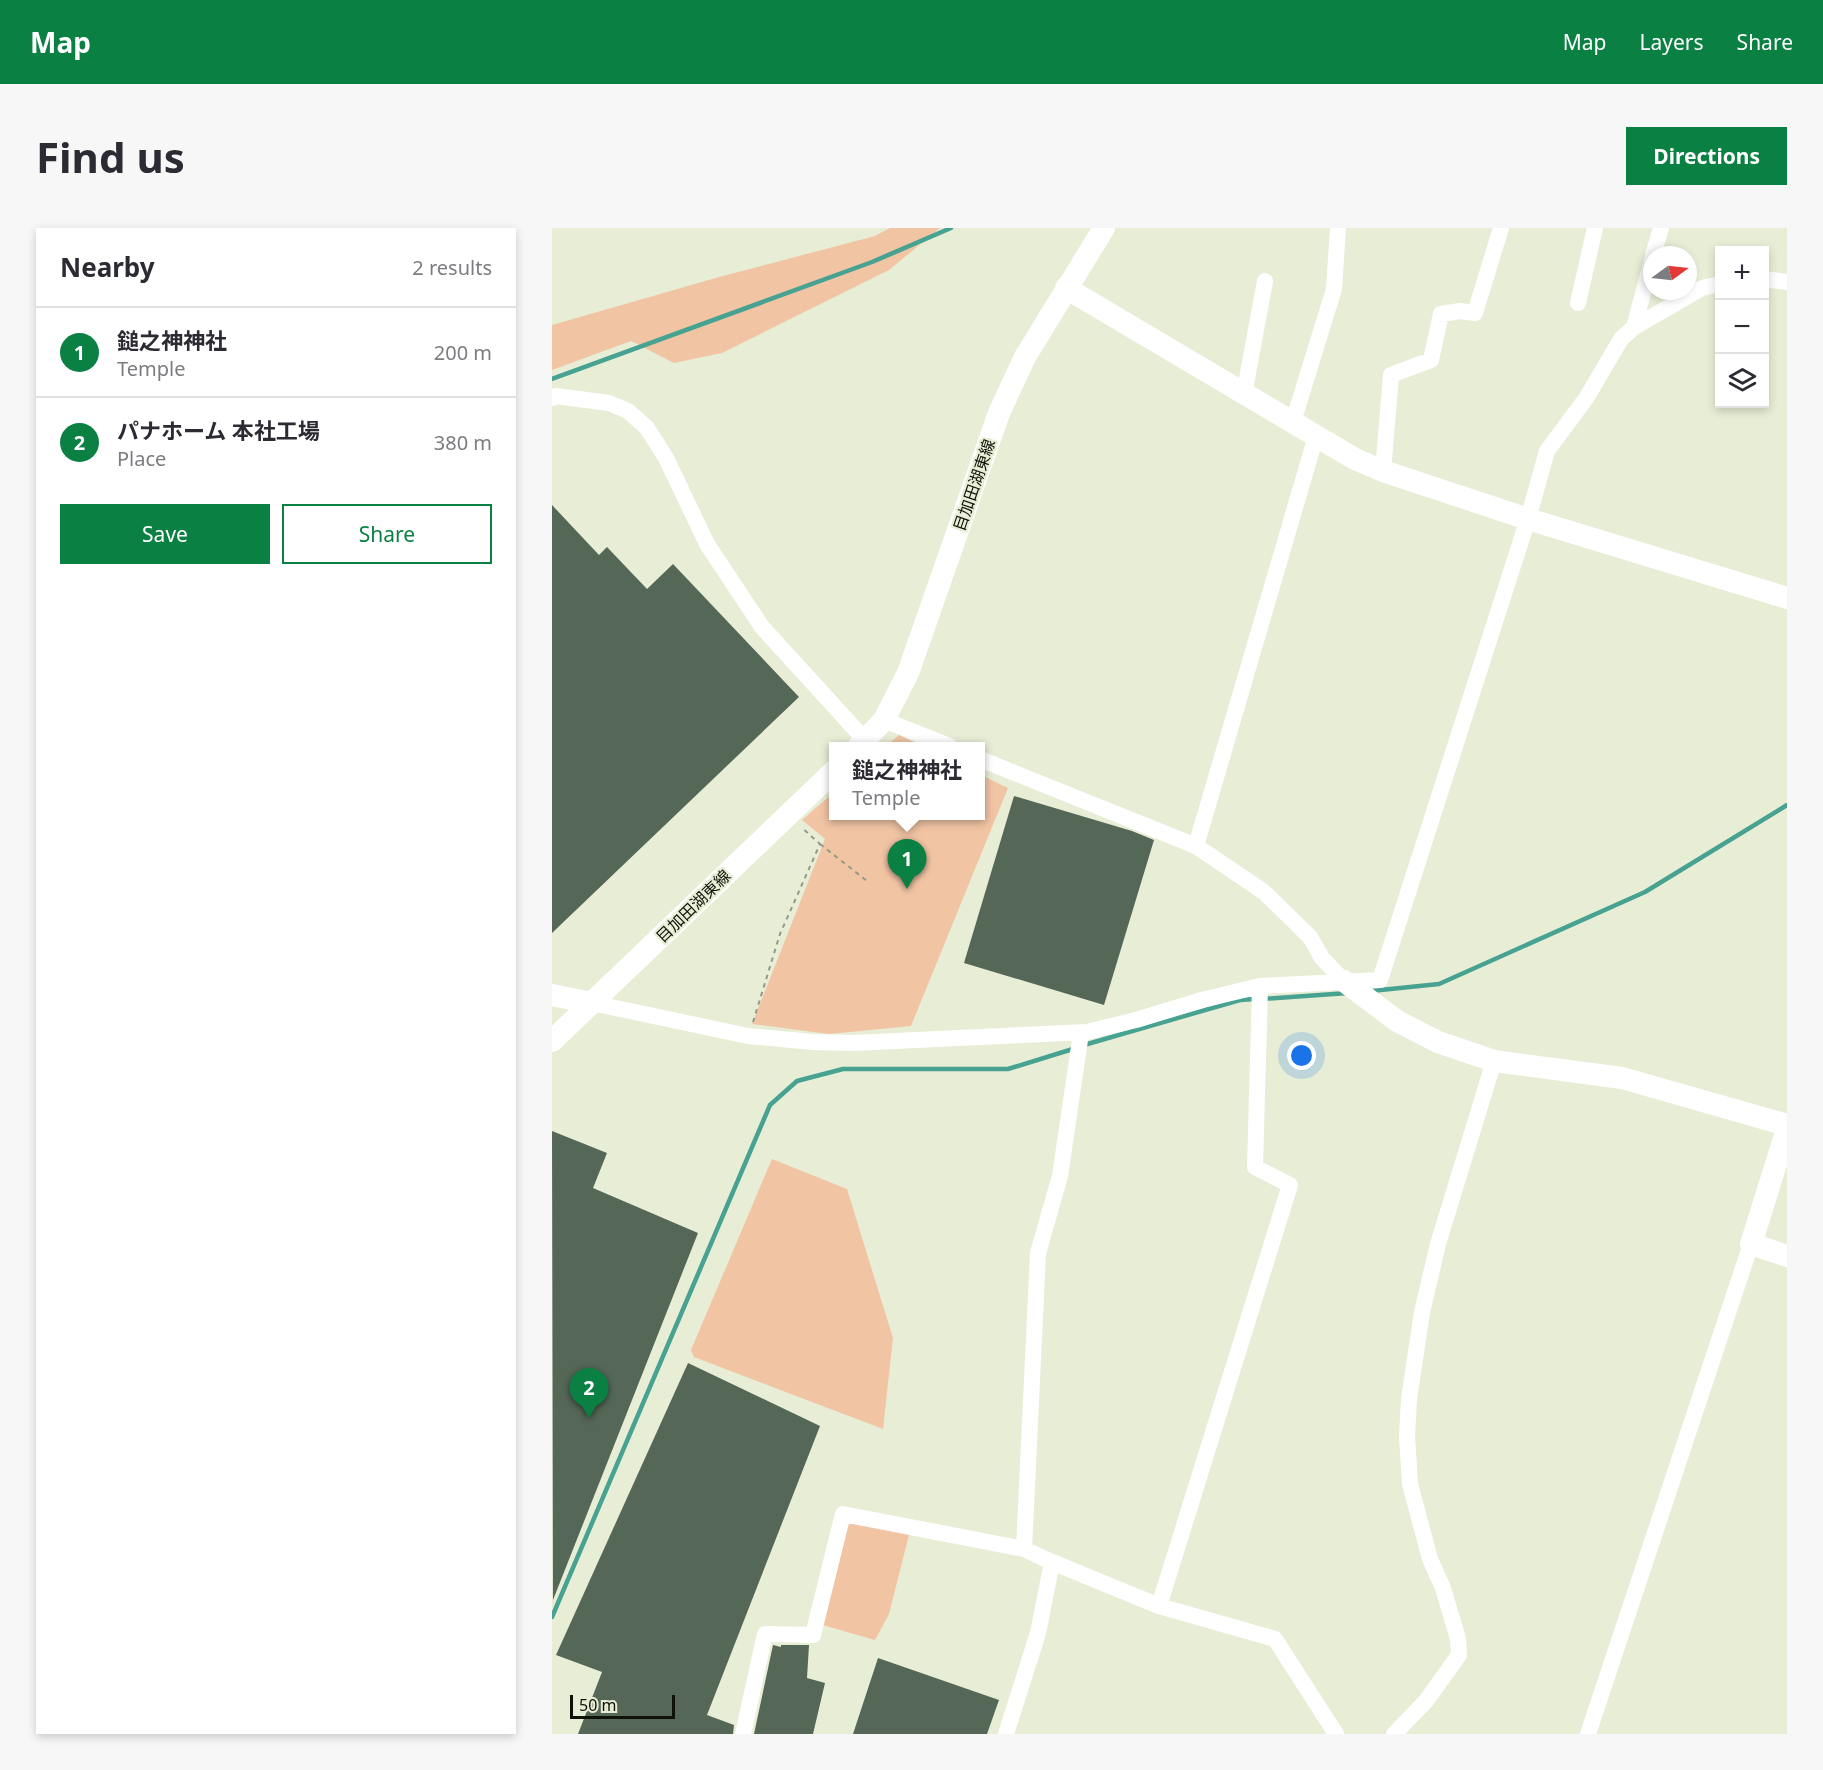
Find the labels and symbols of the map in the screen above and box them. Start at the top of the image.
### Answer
north arrow [1643,246,1697,300]
street label: 目加田湖東線 [948,436,1000,534]
pin: 1 [888,840,926,889]
street label: 目加田湖東線 [651,865,735,947]
your location [1287,1041,1316,1070]
pin: 2 [570,1368,609,1418]
scale bar [570,1692,675,1720]

